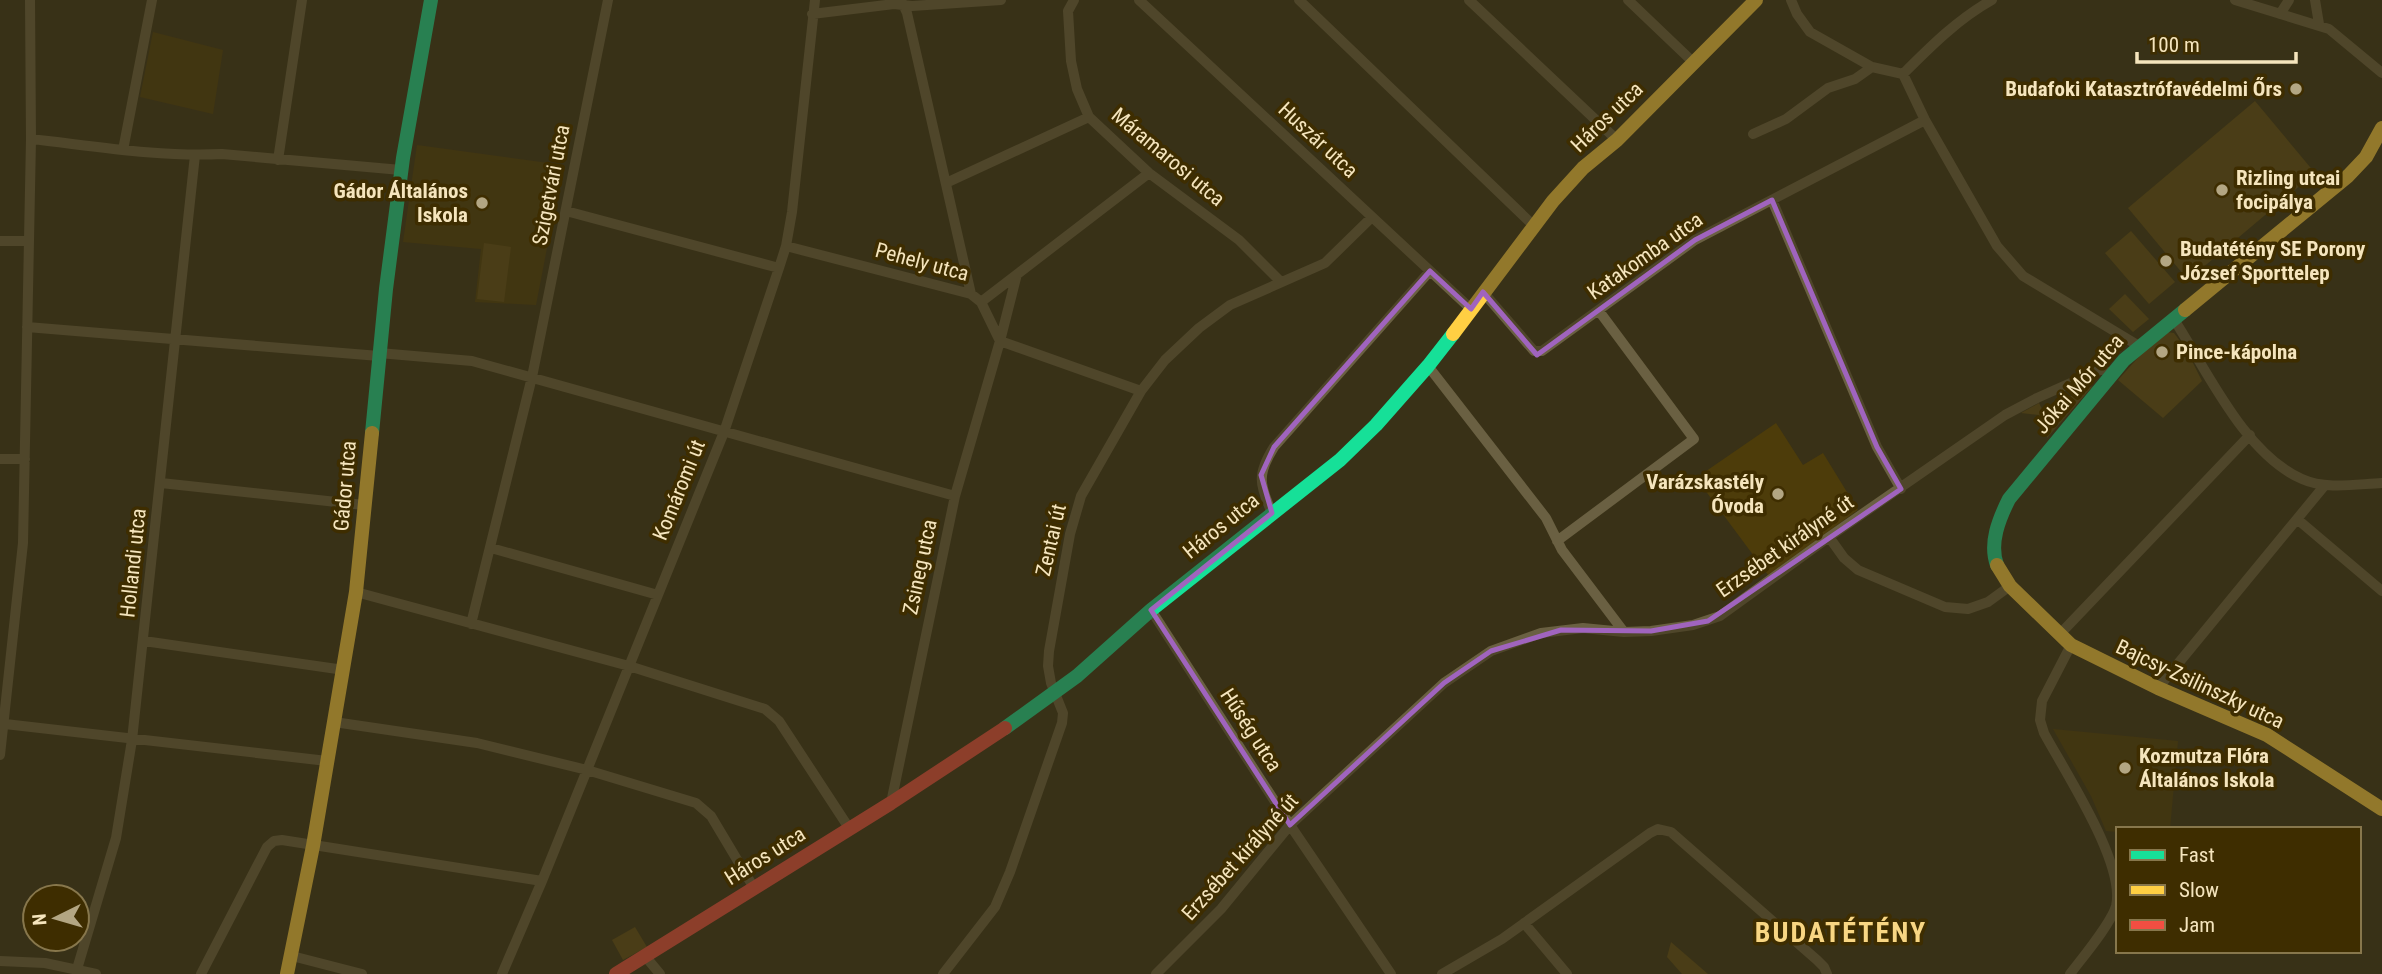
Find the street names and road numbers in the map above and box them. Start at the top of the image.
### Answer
street label: Háros utca [1566,77,1648,157]
street label: Huszár utca [1273,97,1363,183]
street label: Máramarosi utca [1107,103,1229,211]
street label: Szigetvári utca [528,123,574,247]
street label: Katakomba utca [1583,207,1707,305]
street label: Pehely utca [873,238,971,286]
street label: Jókai Mór utca [2029,329,2129,439]
street label: Komáromi út [648,436,710,544]
street label: Gádor utca [329,440,361,532]
street label: Háros utca [1178,488,1264,564]
street label: Erzsébet királyné út [1712,490,1858,602]
street label: Zentai út [1031,502,1071,578]
street label: Hollandi utca [115,507,151,619]
street label: Zsineg utca [898,517,942,617]
street label: Bajcsy-Zsilinszky utca [2112,635,2288,733]
street label: Hűség utca [1215,684,1287,776]
street label: Erzsébet királyné út [1177,789,1303,925]
street label: Háros utca [720,822,810,890]

